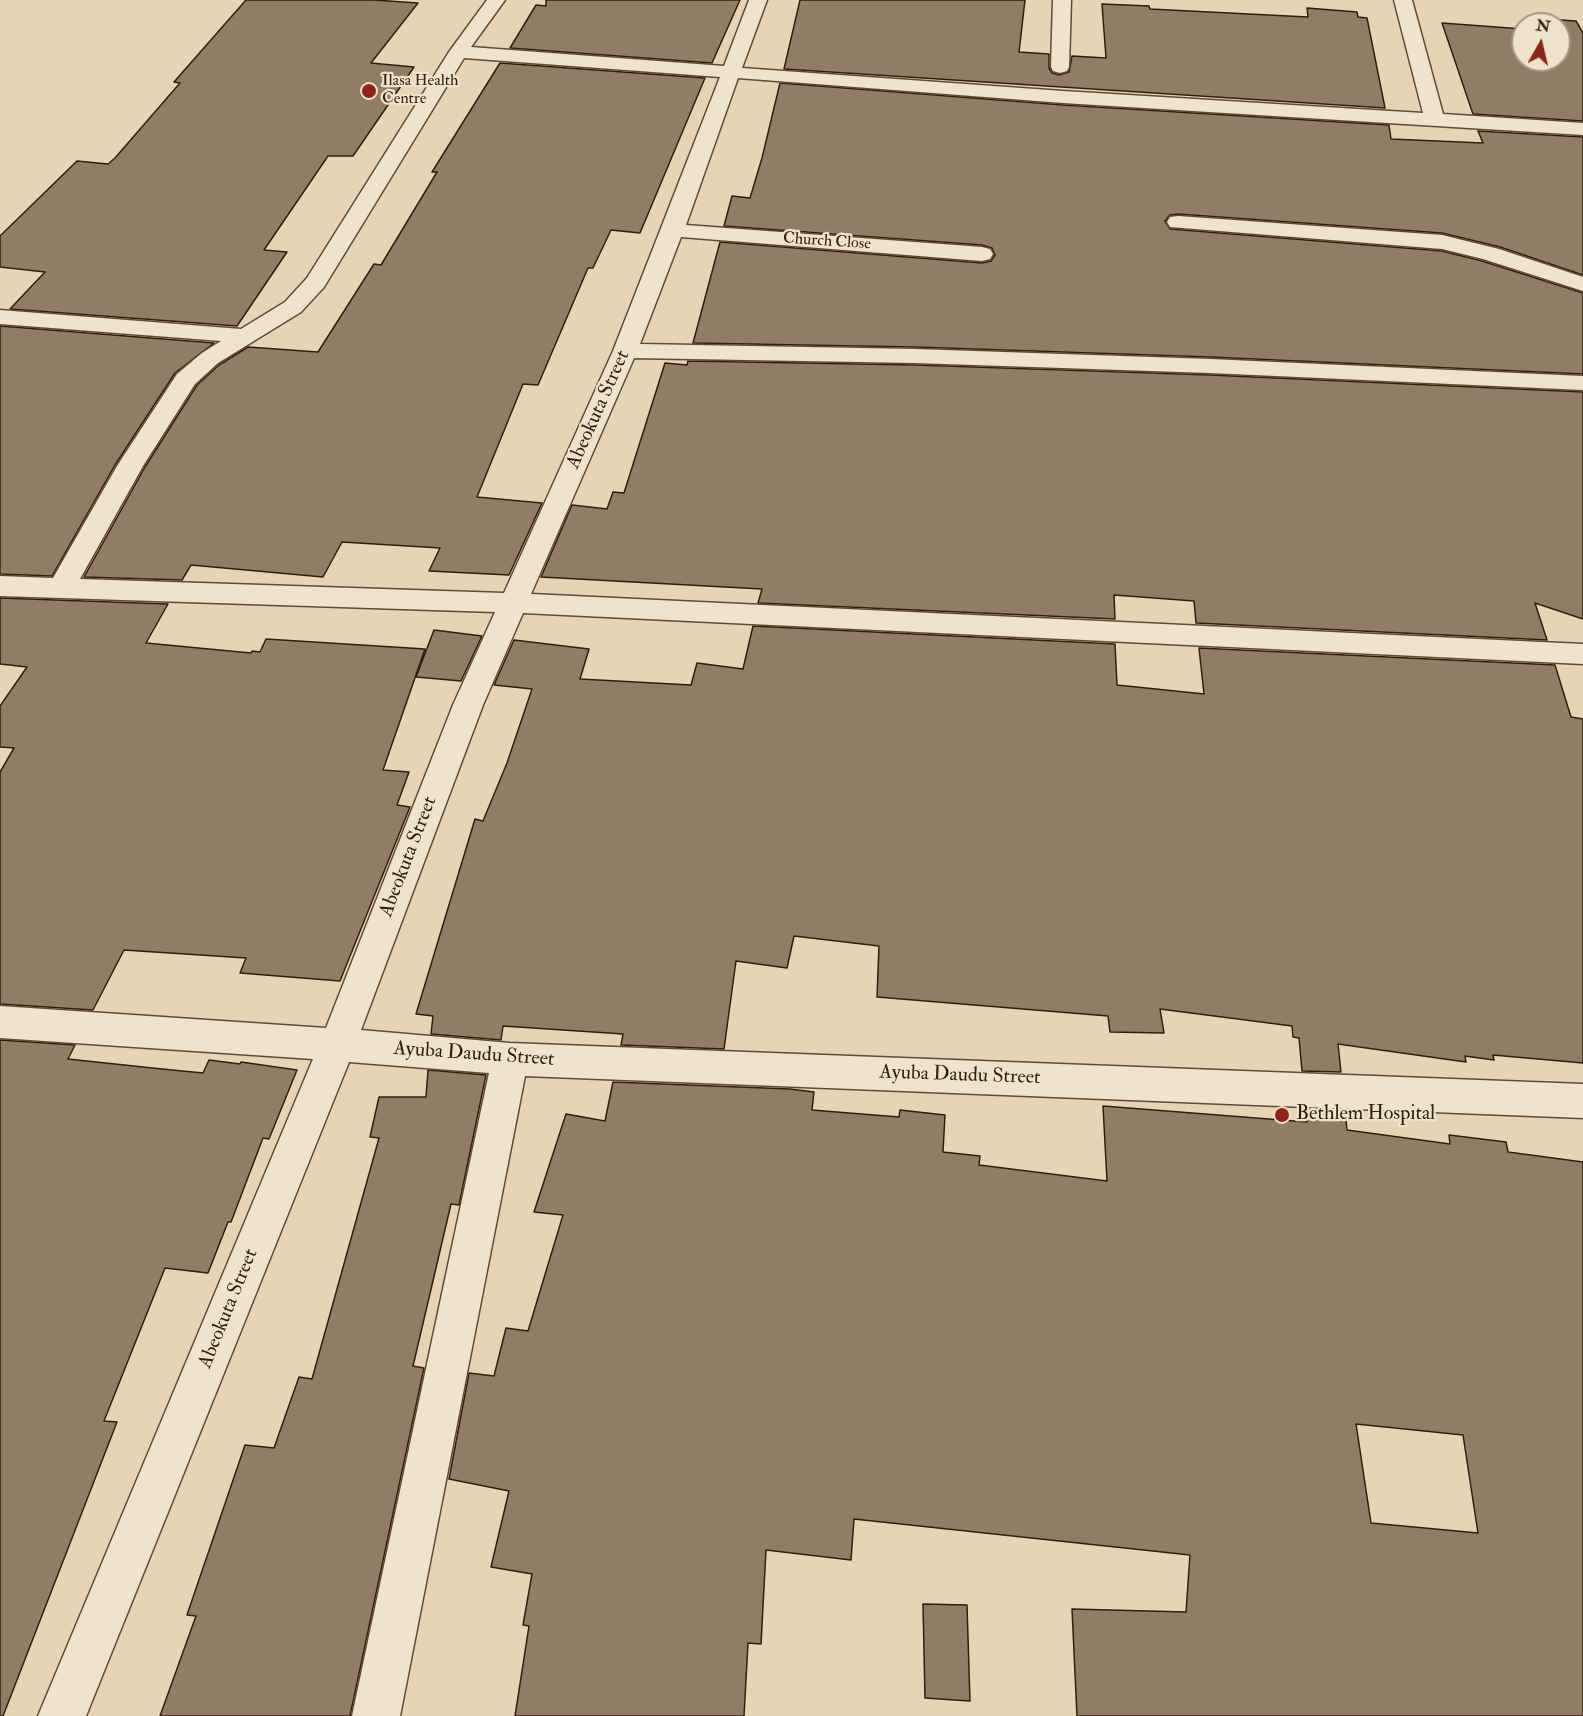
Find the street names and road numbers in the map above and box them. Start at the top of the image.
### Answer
street label: Church Close [782,229,872,255]
street label: Abeokuta Street [562,347,636,473]
street label: Abeokuta Street [375,793,443,921]
street label: Ayuba Daudu Street [393,1037,555,1073]
street label: Ayuba Daudu Street [879,1061,1041,1091]
street label: Abeokuta Street [194,1246,264,1372]

